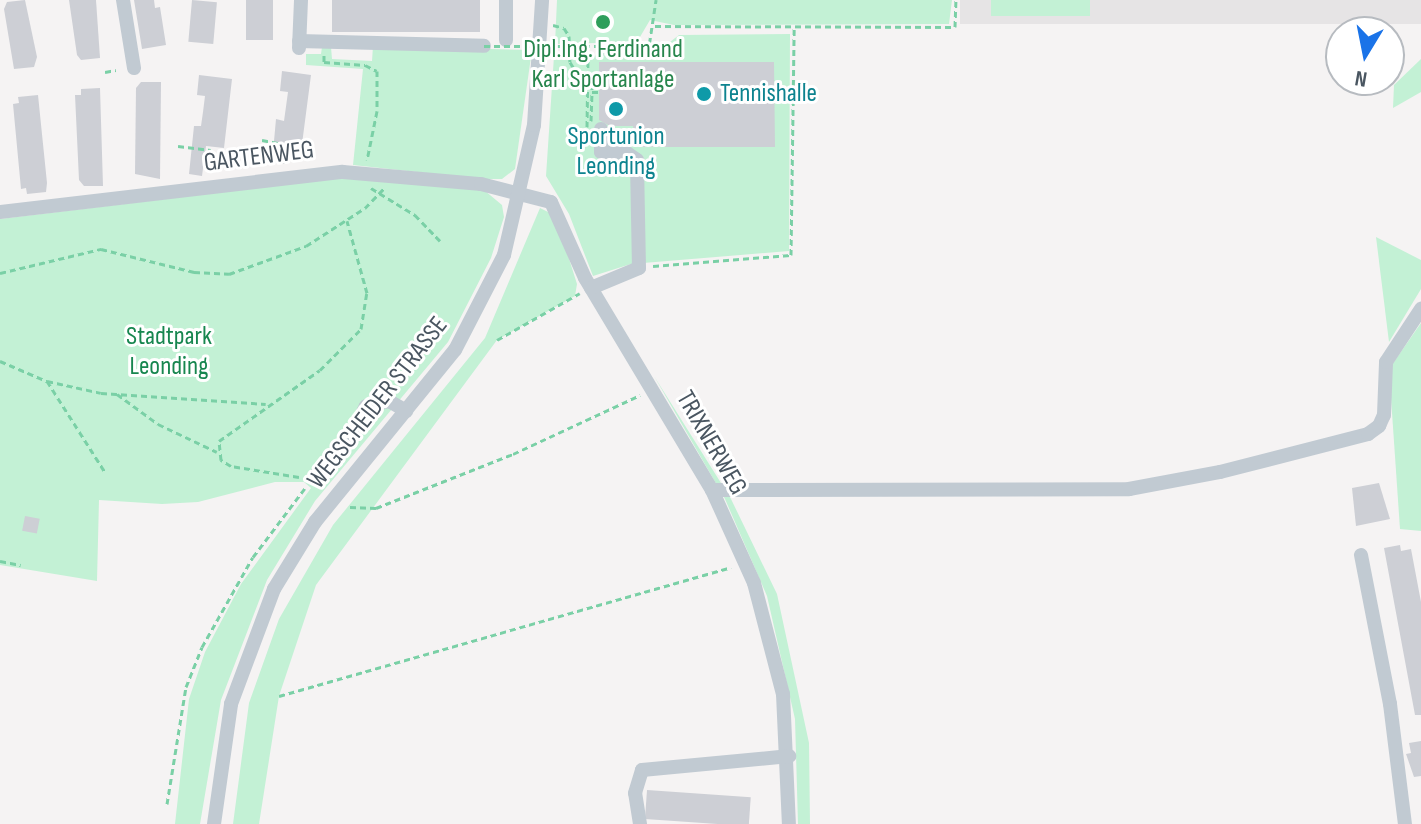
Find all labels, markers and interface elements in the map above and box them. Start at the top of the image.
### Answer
marker: Dipl.Ing. Ferdinand Karl Sportanlage [594,13,612,31]
north arrow [1325,16,1405,96]
place label: Dipl.Ing. Ferdinand Karl Sportanlage [523,34,683,96]
text: N [1353,64,1369,92]
place label: Tennishalle [720,78,817,110]
marker: Tennishalle [695,85,713,103]
marker: Sportunion Leonding [607,100,625,118]
place label: Sportunion Leonding [567,121,665,182]
street label: GARTENWEG [202,135,316,179]
street label: WEGSCHEIDER STRASSE [301,311,455,495]
park label: Stadtpark Leonding [126,321,212,382]
street label: TRIXNERWEG [669,385,753,501]

